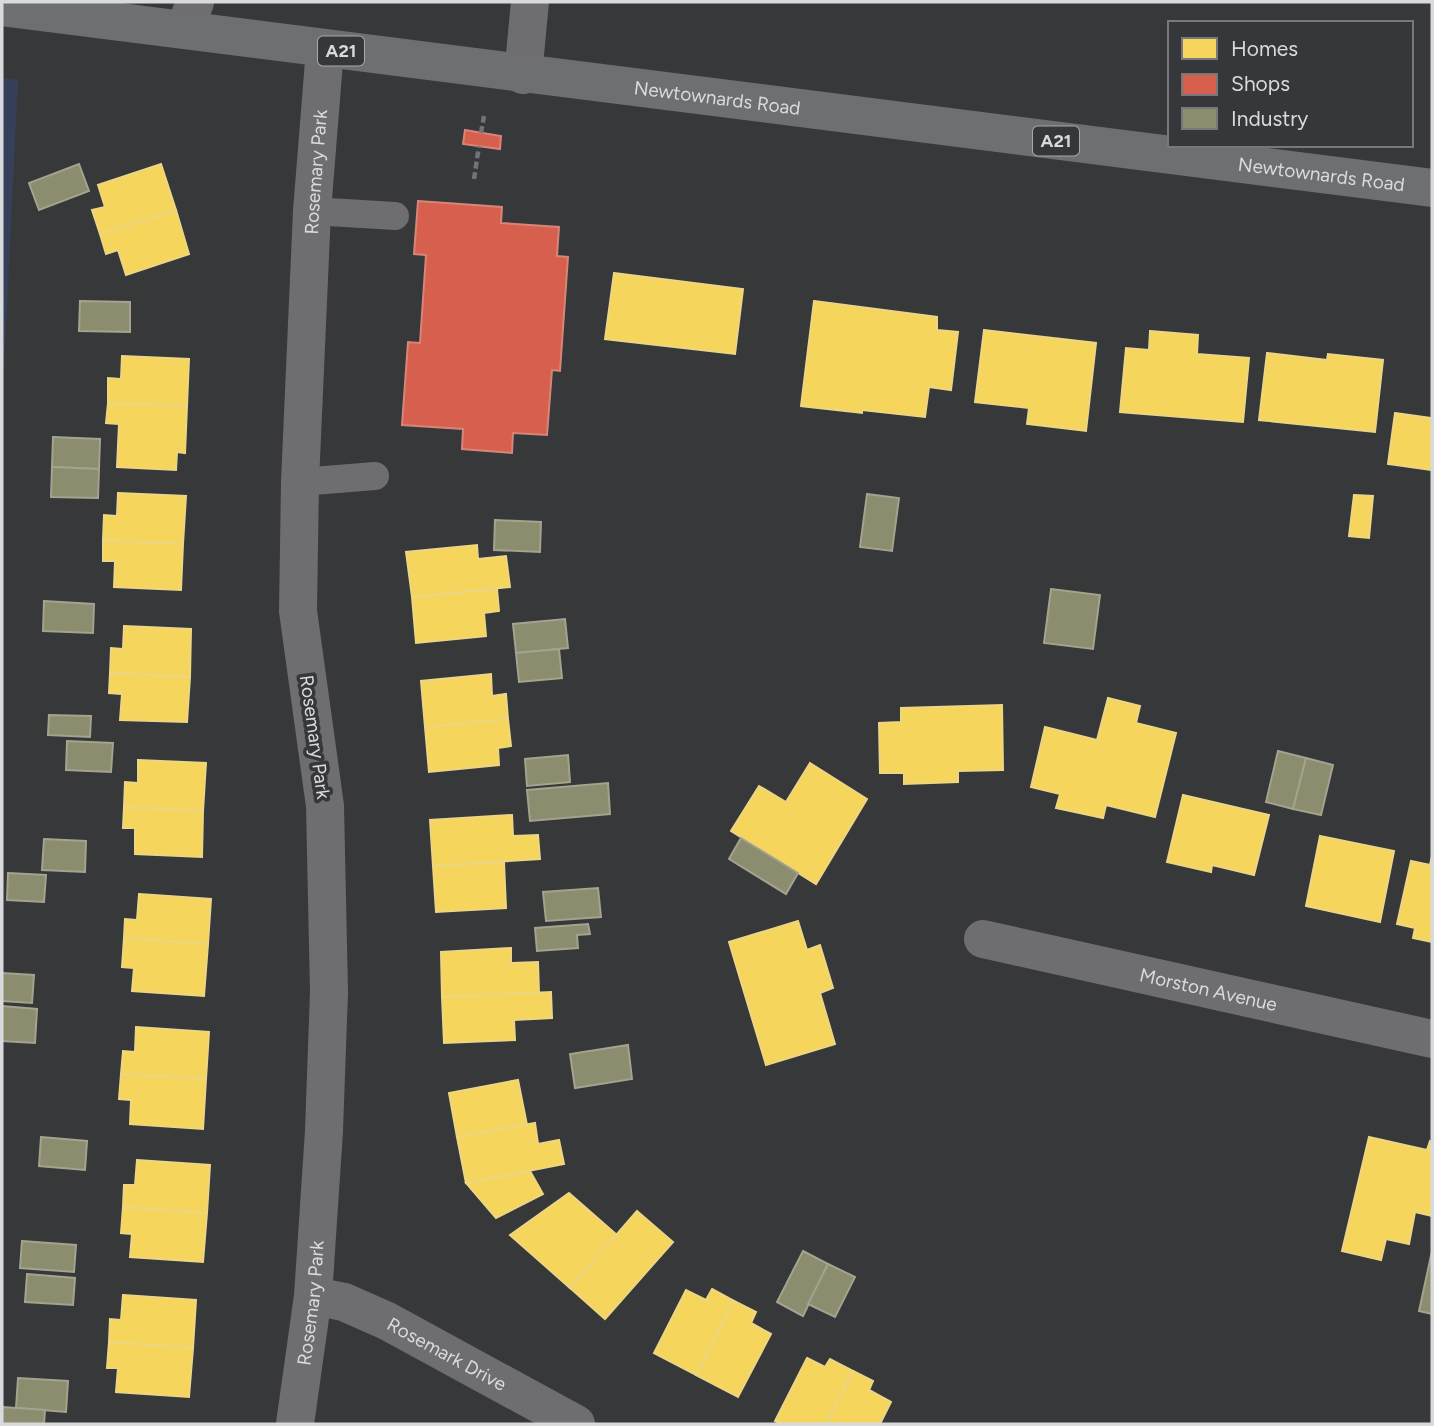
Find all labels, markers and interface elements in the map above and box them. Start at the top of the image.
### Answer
legend [1168,21,1413,147]
road number: A21 [318,36,364,66]
text: Homes [1231,36,1298,61]
text: Shops [1231,71,1290,96]
street label: Newtownards Road [633,76,802,119]
text: Industry [1231,106,1308,131]
street label: Rosemary Park [299,108,332,235]
road number: A21 [1033,126,1079,156]
street label: Newtownards Road [1237,152,1406,196]
street label: Rosemary Park [295,673,335,801]
street label: Morston Avenue [1138,963,1279,1016]
street label: Rosemary Park [292,1239,328,1367]
street label: Rosemark Drive [383,1312,511,1396]

